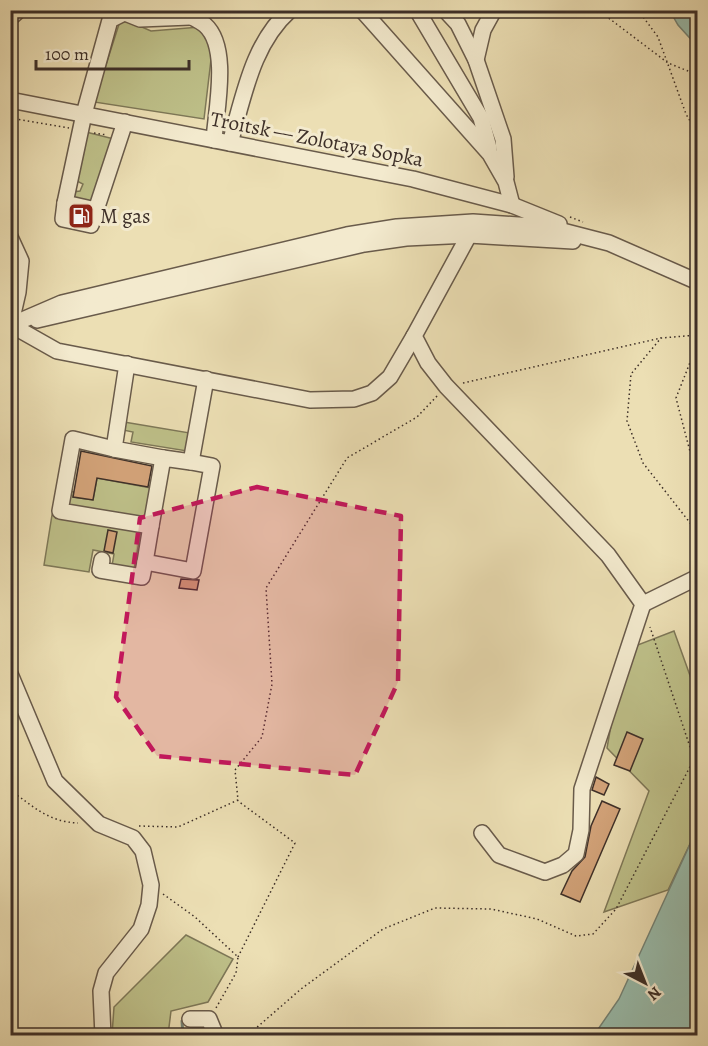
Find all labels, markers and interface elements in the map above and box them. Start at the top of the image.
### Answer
scale bar [36,33,189,71]
text: 100 m [45,42,89,66]
street label: Troitsk — Zolotaya Sopka [208,105,426,173]
fuel station icon: M gas [66,201,96,231]
place label: M gas [100,202,150,230]
north arrow [615,953,675,1013]
text: N [642,981,666,1006]

